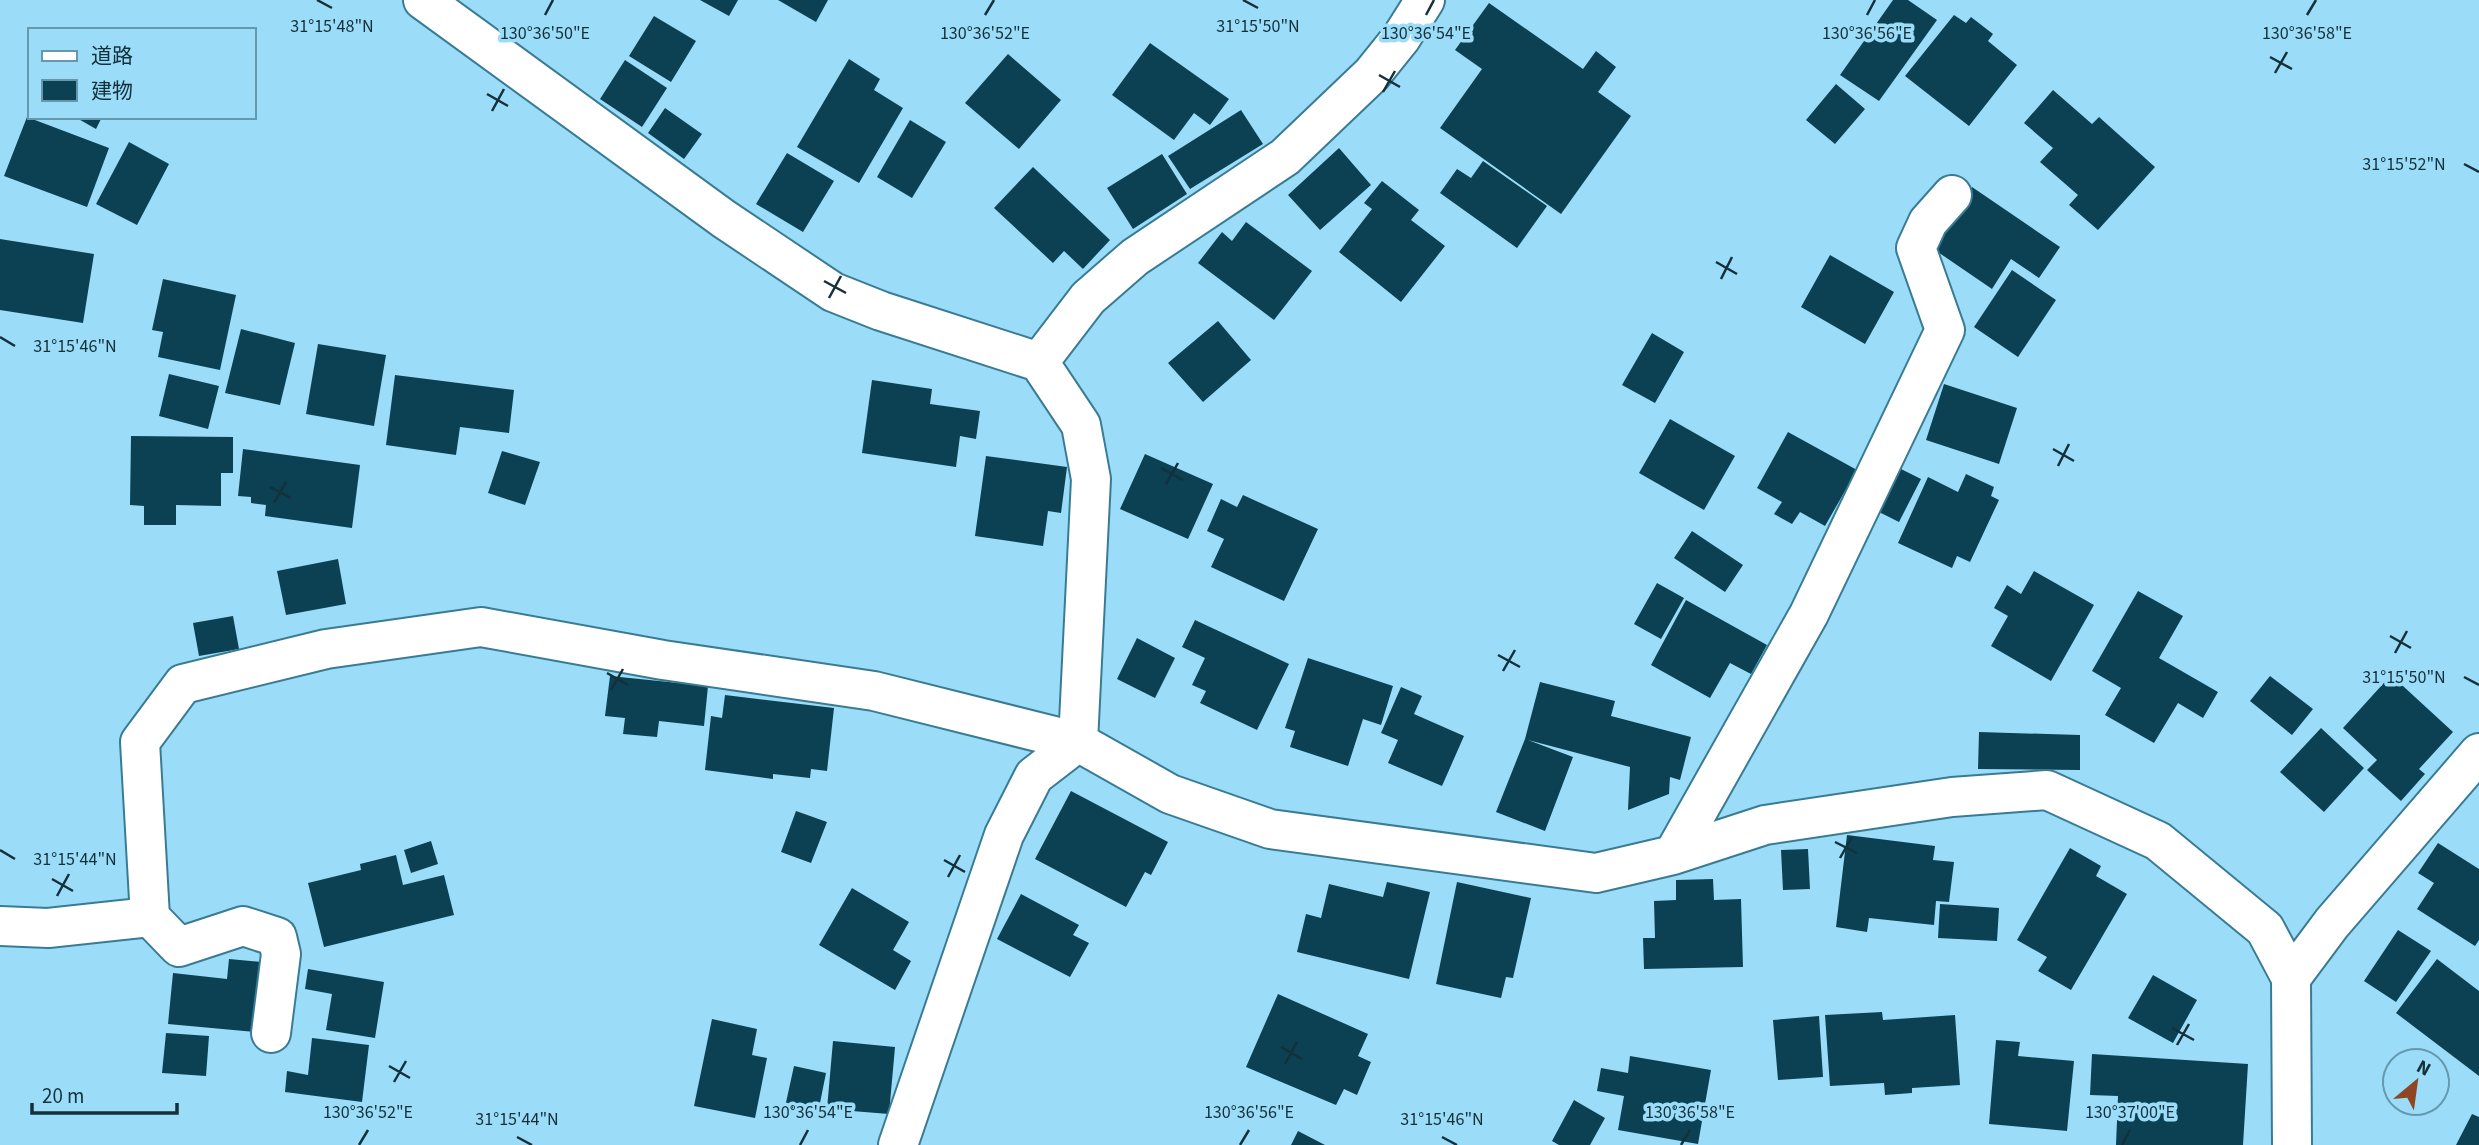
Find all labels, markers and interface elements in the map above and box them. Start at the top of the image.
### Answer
text: 31°15'48"N [290,14,374,39]
text: 31°15'50"N [1216,14,1300,39]
text: 130°36'50"E [500,21,590,46]
text: 130°36'52"E [940,21,1030,46]
text: 130°36'54"E [1381,21,1471,46]
text: 130°36'56"E [1822,21,1912,46]
text: 130°36'58"E [2262,21,2352,46]
legend [28,28,256,119]
text: 道路 [91,41,133,71]
text: 建物 [91,76,133,106]
text: 31°15'52"N [2362,152,2446,177]
text: 31°15'46"N [33,334,117,359]
text: 31°15'50"N [2362,665,2446,690]
text: 31°15'44"N [33,847,117,872]
north arrow [2381,1047,2451,1117]
text: N [2411,1054,2436,1083]
scale bar [32,1072,177,1116]
text: 20 m [42,1081,84,1111]
text: 130°36'52"E [323,1100,413,1125]
text: 130°36'54"E [763,1100,853,1125]
text: 130°36'56"E [1204,1100,1294,1125]
text: 130°36'58"E [1645,1100,1735,1125]
text: 130°37'00"E [2085,1100,2175,1125]
text: 31°15'44"N [475,1107,559,1132]
text: 31°15'46"N [1400,1107,1484,1132]

